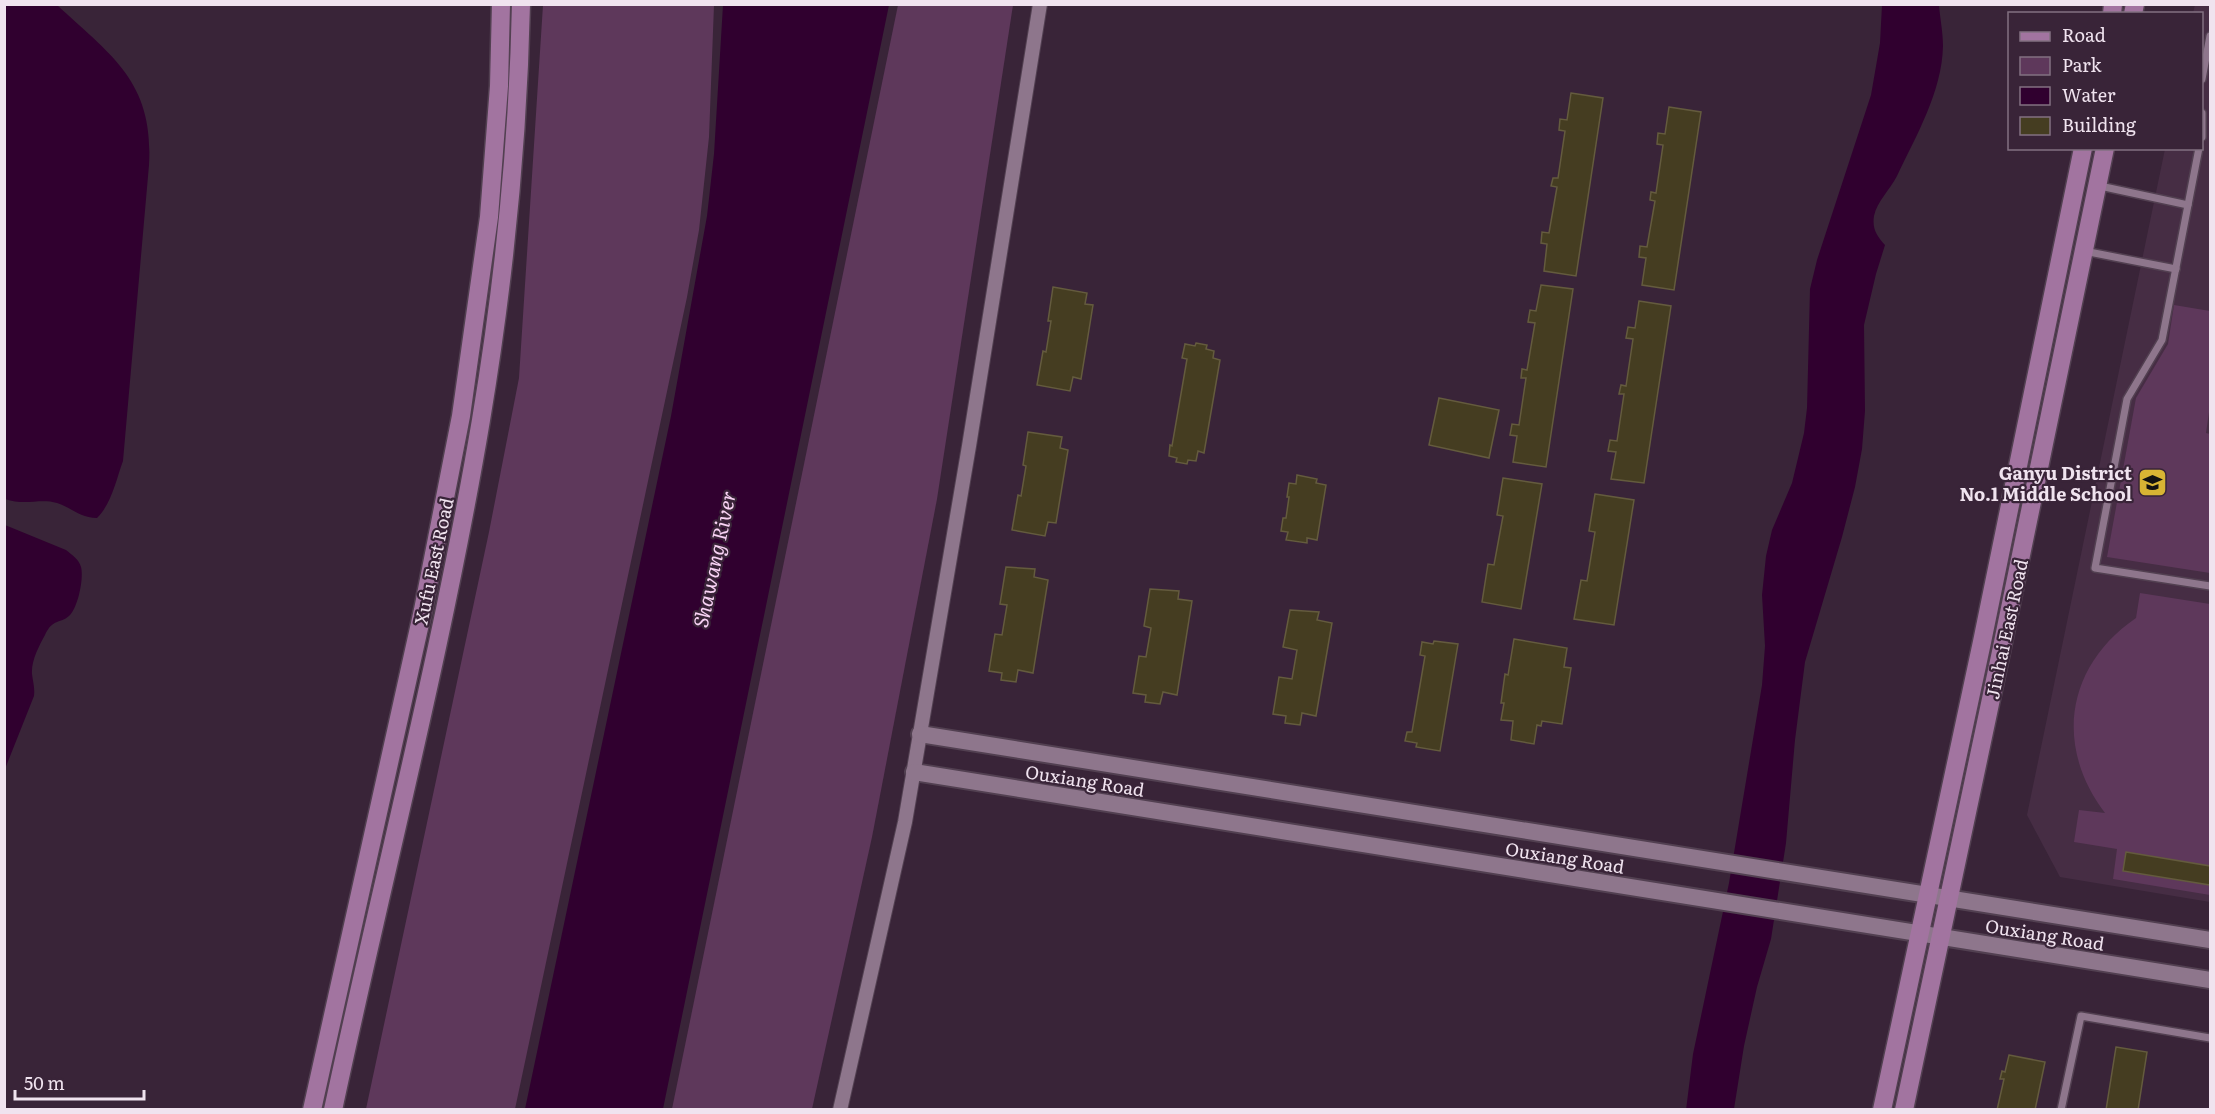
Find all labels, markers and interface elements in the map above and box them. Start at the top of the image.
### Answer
legend [2008,12,2203,150]
text: Road [2062,21,2106,48]
text: Park [2062,51,2103,78]
text: Water [2062,81,2116,108]
text: Building [2062,111,2137,138]
place label: Ganyu District No.1 Middle School [1960,459,2132,507]
school or university icon: Ganyu District No.1 Middle School [2137,466,2169,498]
water label: Shawang River [684,488,742,630]
street label: Xufu East Road [406,495,460,627]
street label: Jinhai East Road [1978,556,2034,702]
street label: Ouxiang Road [1024,757,1146,803]
street label: Ouxiang Road [1504,834,1626,880]
street label: Ouxiang Road [1984,911,2106,957]
scale bar [15,1063,144,1101]
text: 50 m [24,1069,65,1096]

